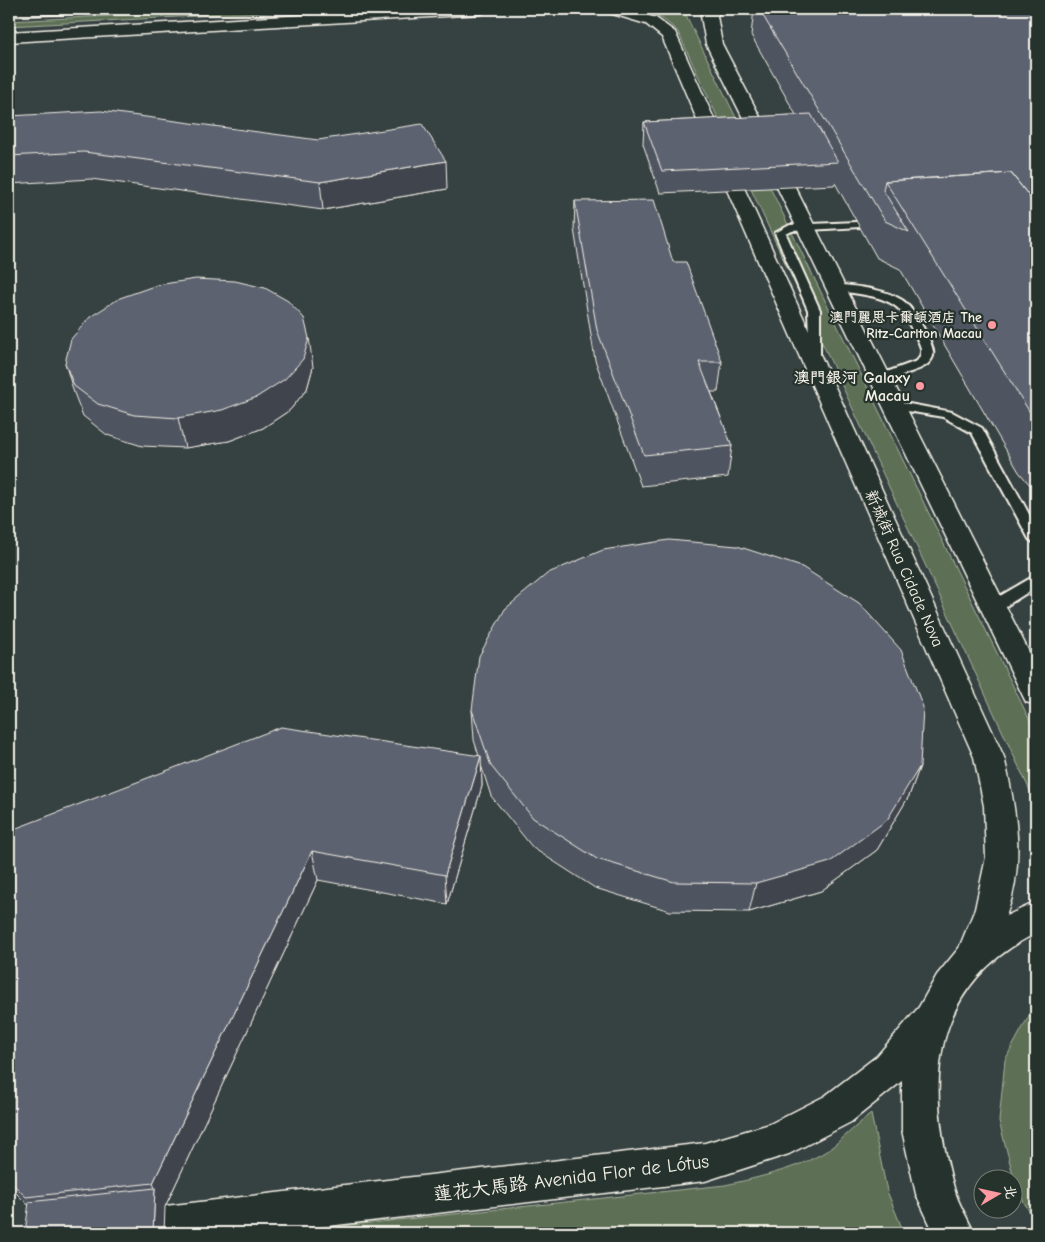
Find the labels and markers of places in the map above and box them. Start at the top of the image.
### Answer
place label: 澳門麗思卡爾頓酒店 The Ritz-Carlton Macau [829,309,982,342]
marker: 澳門麗思卡爾頓酒店 The Ritz-Carlton Macau [986,319,998,331]
place label: 澳門銀河 Galaxy Macau [794,369,911,405]
marker: 澳門銀河 Galaxy Macau [914,380,926,392]

